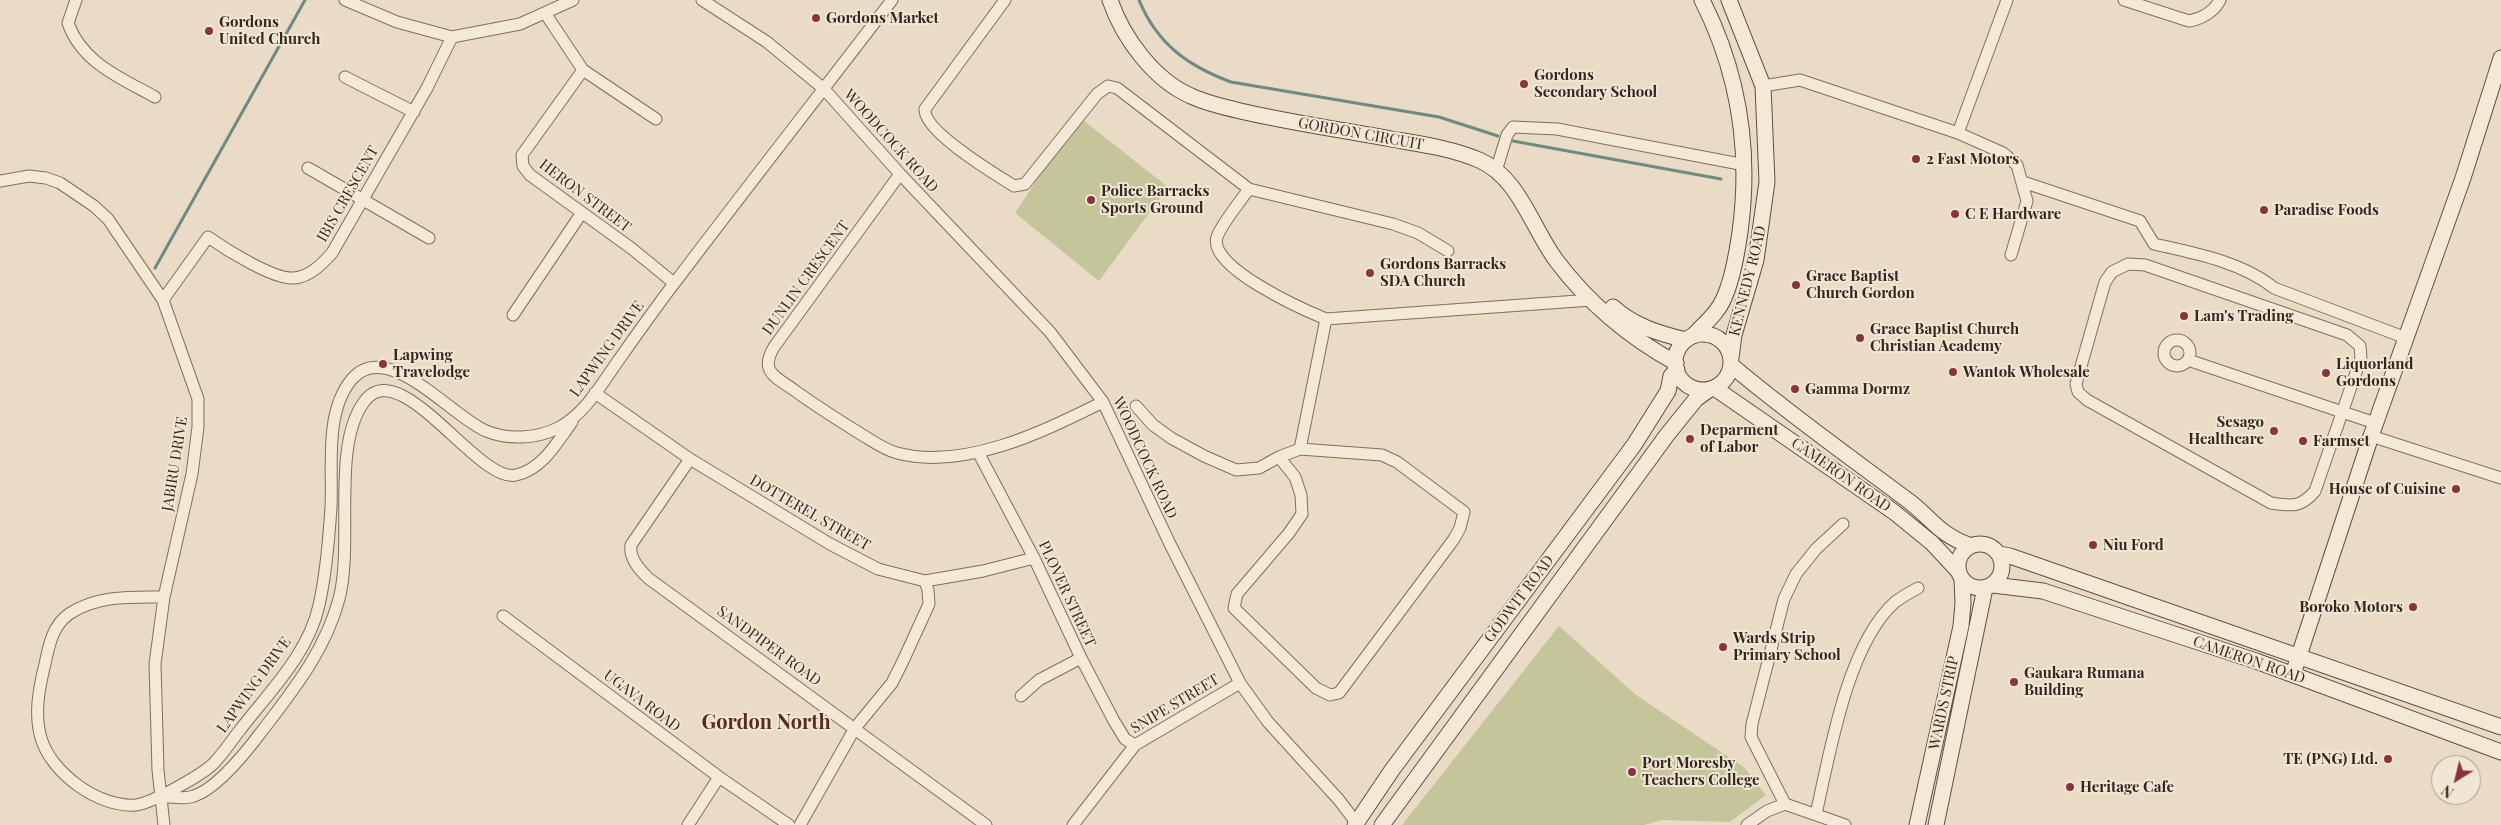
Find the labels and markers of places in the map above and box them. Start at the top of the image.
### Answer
place label: Gordons Market [826,9,939,27]
marker: Gordons Market [810,12,822,24]
place label: Gordons United Church [219,13,320,48]
marker: Gordons United Church [203,25,215,37]
place label: Gordons Secondary School [1534,66,1657,101]
marker: Gordons Secondary School [1518,78,1530,90]
place label: 2 Fast Motors [1926,150,2019,168]
marker: 2 Fast Motors [1910,153,1922,165]
place label: Police Barracks Sports Ground [1101,182,1209,217]
marker: Police Barracks Sports Ground [1085,194,1097,206]
place label: Paradise Foods [2274,201,2379,219]
marker: Paradise Foods [2258,204,2270,216]
place label: C E Hardware [1965,205,2061,223]
marker: C E Hardware [1949,208,1961,220]
place label: Gordons Barracks SDA Church [1380,255,1506,290]
marker: Gordons Barracks SDA Church [1364,267,1376,279]
place label: Grace Baptist Church Gordon [1806,267,1915,302]
marker: Grace Baptist Church Gordon [1790,279,1802,291]
place label: Lam's Trading [2194,307,2293,325]
marker: Lam's Trading [2178,310,2190,322]
place label: Grace Baptist Church Christian Academy [1870,320,2019,355]
marker: Grace Baptist Church Christian Academy [1854,332,1866,344]
place label: Lapwing Travelodge [393,346,470,381]
place label: Liquorland Gordons [2336,355,2413,390]
marker: Lapwing Travelodge [377,358,389,370]
place label: Wantok Wholesale [1963,363,2090,381]
marker: Wantok Wholesale [1947,366,1959,378]
marker: Liquorland Gordons [2320,367,2332,379]
place label: Gamma Dormz [1805,380,1910,398]
marker: Gamma Dormz [1789,383,1801,395]
place label: Sesago Healthcare [2188,413,2264,448]
place label: Deparment of Labor [1700,421,1779,456]
marker: Sesago Healthcare [2268,425,2280,437]
place label: Farmset [2313,432,2370,450]
marker: Deparment of Labor [1684,433,1696,445]
marker: Farmset [2297,435,2309,447]
place label: House of Cuisine [2329,480,2446,498]
marker: House of Cuisine [2450,483,2462,495]
place label: Niu Ford [2103,536,2164,554]
marker: Niu Ford [2087,539,2099,551]
place label: Boroko Motors [2299,598,2403,616]
marker: Boroko Motors [2407,601,2419,613]
place label: Wards Strip Primary School [1733,629,1841,664]
marker: Wards Strip Primary School [1717,641,1729,653]
place label: Gaukara Rumana Building [2024,664,2144,699]
marker: Gaukara Rumana Building [2008,676,2020,688]
place label: TE (PNG) Ltd. [2283,750,2378,768]
marker: TE (PNG) Ltd. [2382,753,2394,765]
place label: Port Moresby Teachers College [1642,754,1760,789]
marker: Port Moresby Teachers College [1626,766,1638,778]
place label: Heritage Cafe [2080,778,2174,796]
marker: Heritage Cafe [2064,781,2076,793]

